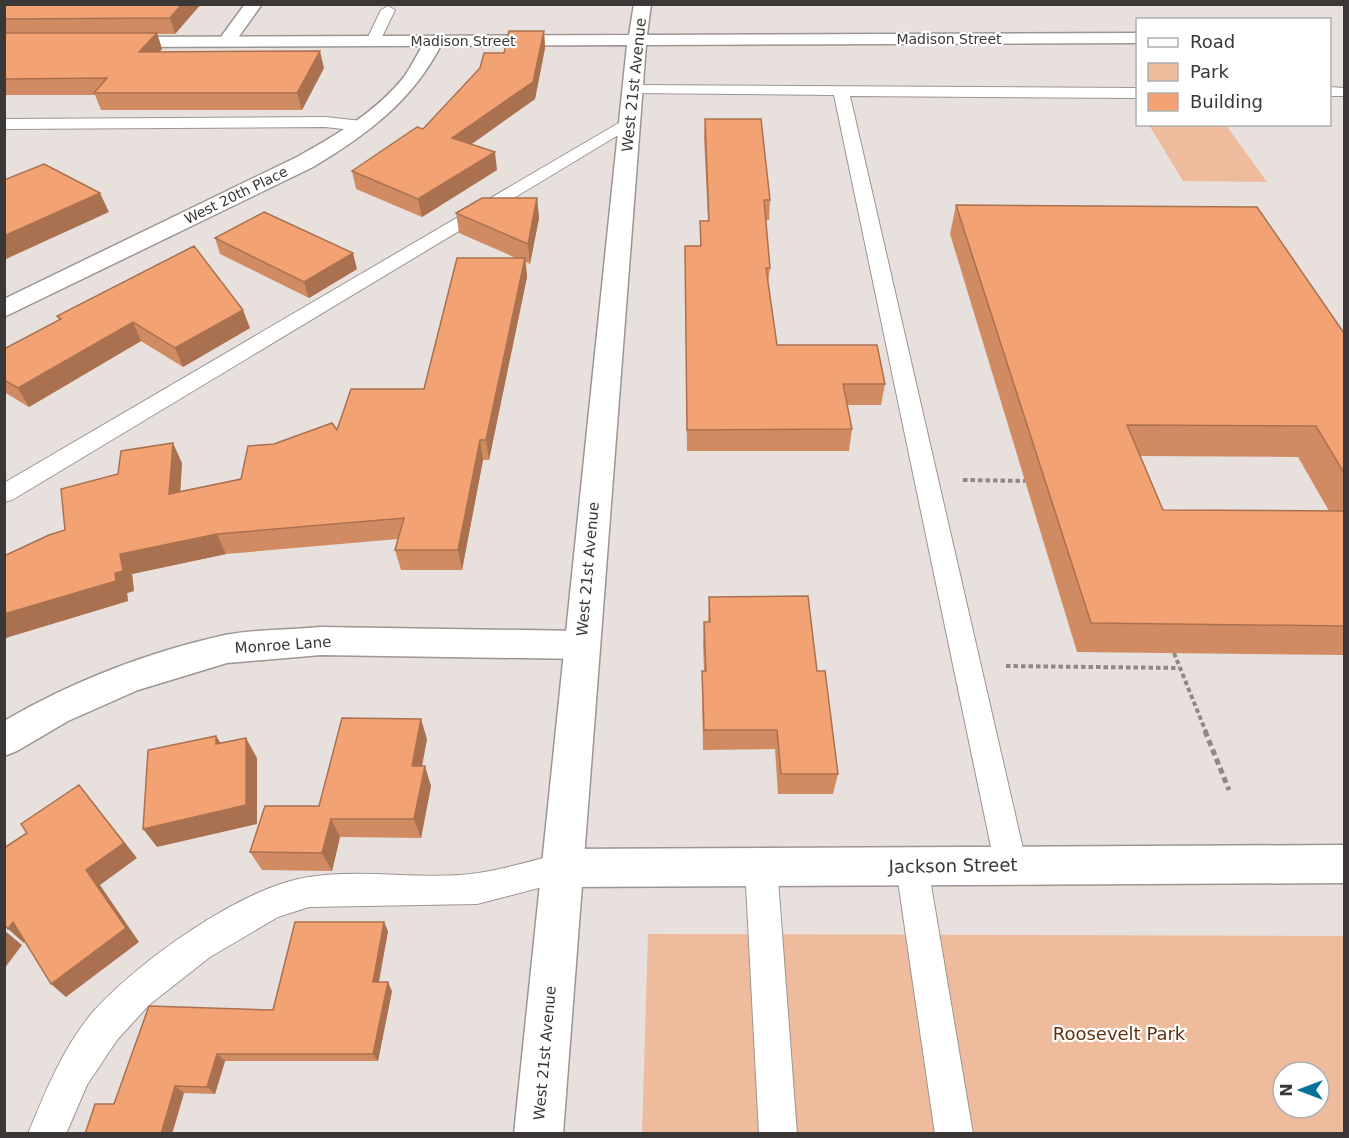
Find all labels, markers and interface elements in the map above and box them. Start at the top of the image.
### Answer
street label: West 21st Avenue [618,17,650,153]
legend [1136,18,1331,126]
street label: Madison Street [896,31,1002,47]
text: Road [1190,31,1235,52]
street label: Madison Street [410,33,516,49]
text: Park [1190,61,1229,82]
text: Building [1190,91,1263,112]
street label: West 20th Place [182,163,290,227]
street label: West 21st Avenue [573,501,603,637]
street label: Monroe Lane [234,633,332,657]
street label: Jackson Street [887,854,1018,877]
street label: West 21st Avenue [530,985,560,1121]
park label: Roosevelt Park [1053,1023,1186,1044]
north arrow [1271,1060,1331,1120]
text: N [1277,1083,1296,1097]

